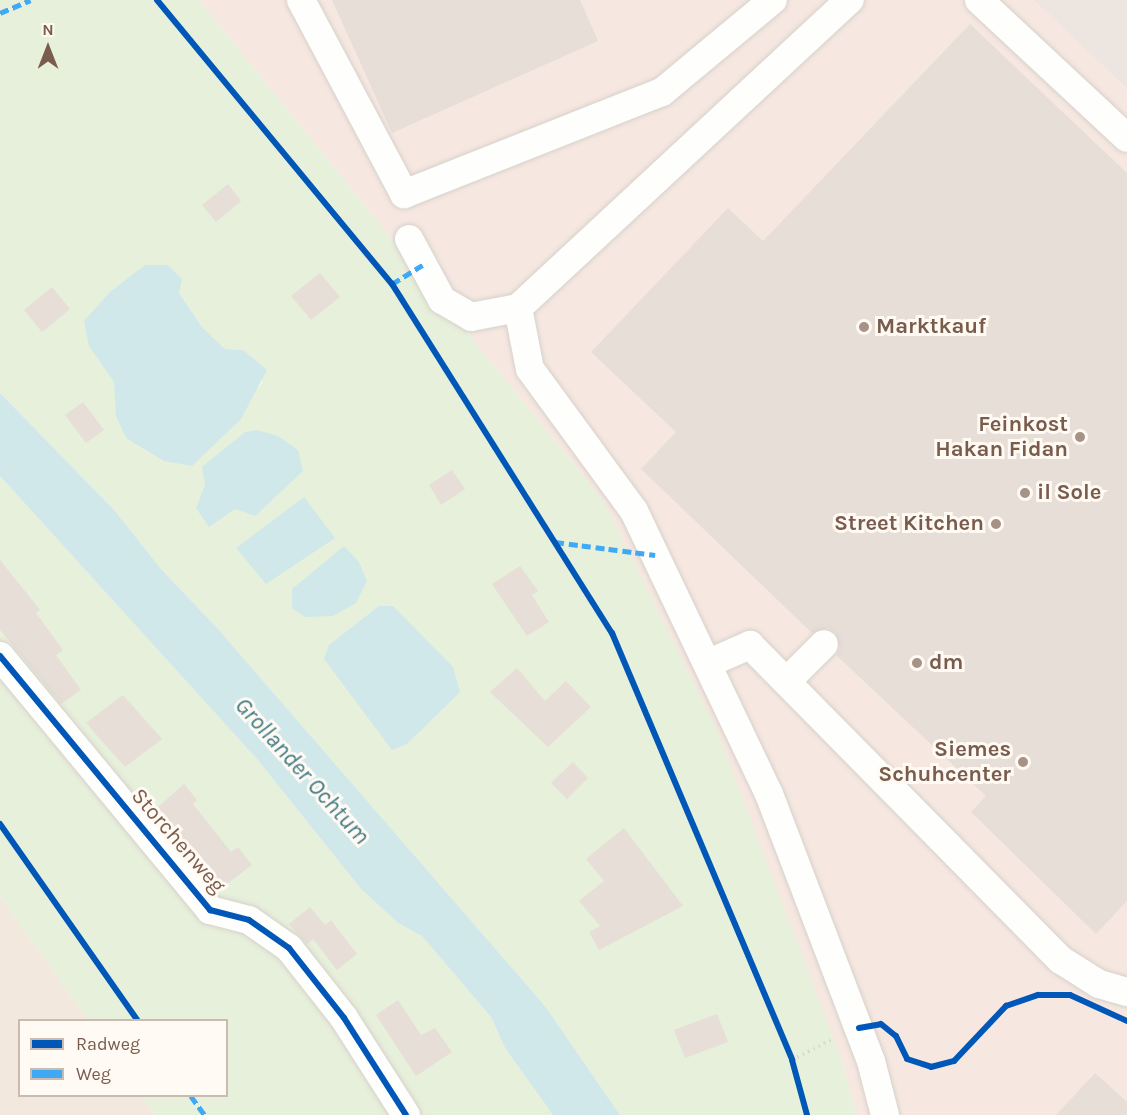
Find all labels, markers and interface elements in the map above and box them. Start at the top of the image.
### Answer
north arrow [18,18,78,78]
text: N [42,20,54,39]
place label: Marktkauf [876,314,986,340]
marker: Marktkauf [857,320,871,334]
place label: Feinkost Hakan Fidan [935,411,1068,463]
marker: Feinkost Hakan Fidan [1073,430,1087,444]
place label: il Sole [1037,480,1101,506]
marker: il Sole [1018,486,1032,500]
place label: Street Kitchen [834,511,984,537]
marker: Street Kitchen [989,517,1003,531]
place label: dm [929,650,963,676]
marker: dm [910,656,924,670]
water label: Grollander Ochtum [228,692,376,850]
place label: Siemes Schuhcenter [878,736,1011,788]
marker: Siemes Schuhcenter [1016,755,1030,769]
street label: Storchenweg [125,783,231,899]
legend [18,1019,228,1097]
text: Radweg [76,1033,140,1055]
text: Weg [76,1063,111,1085]

